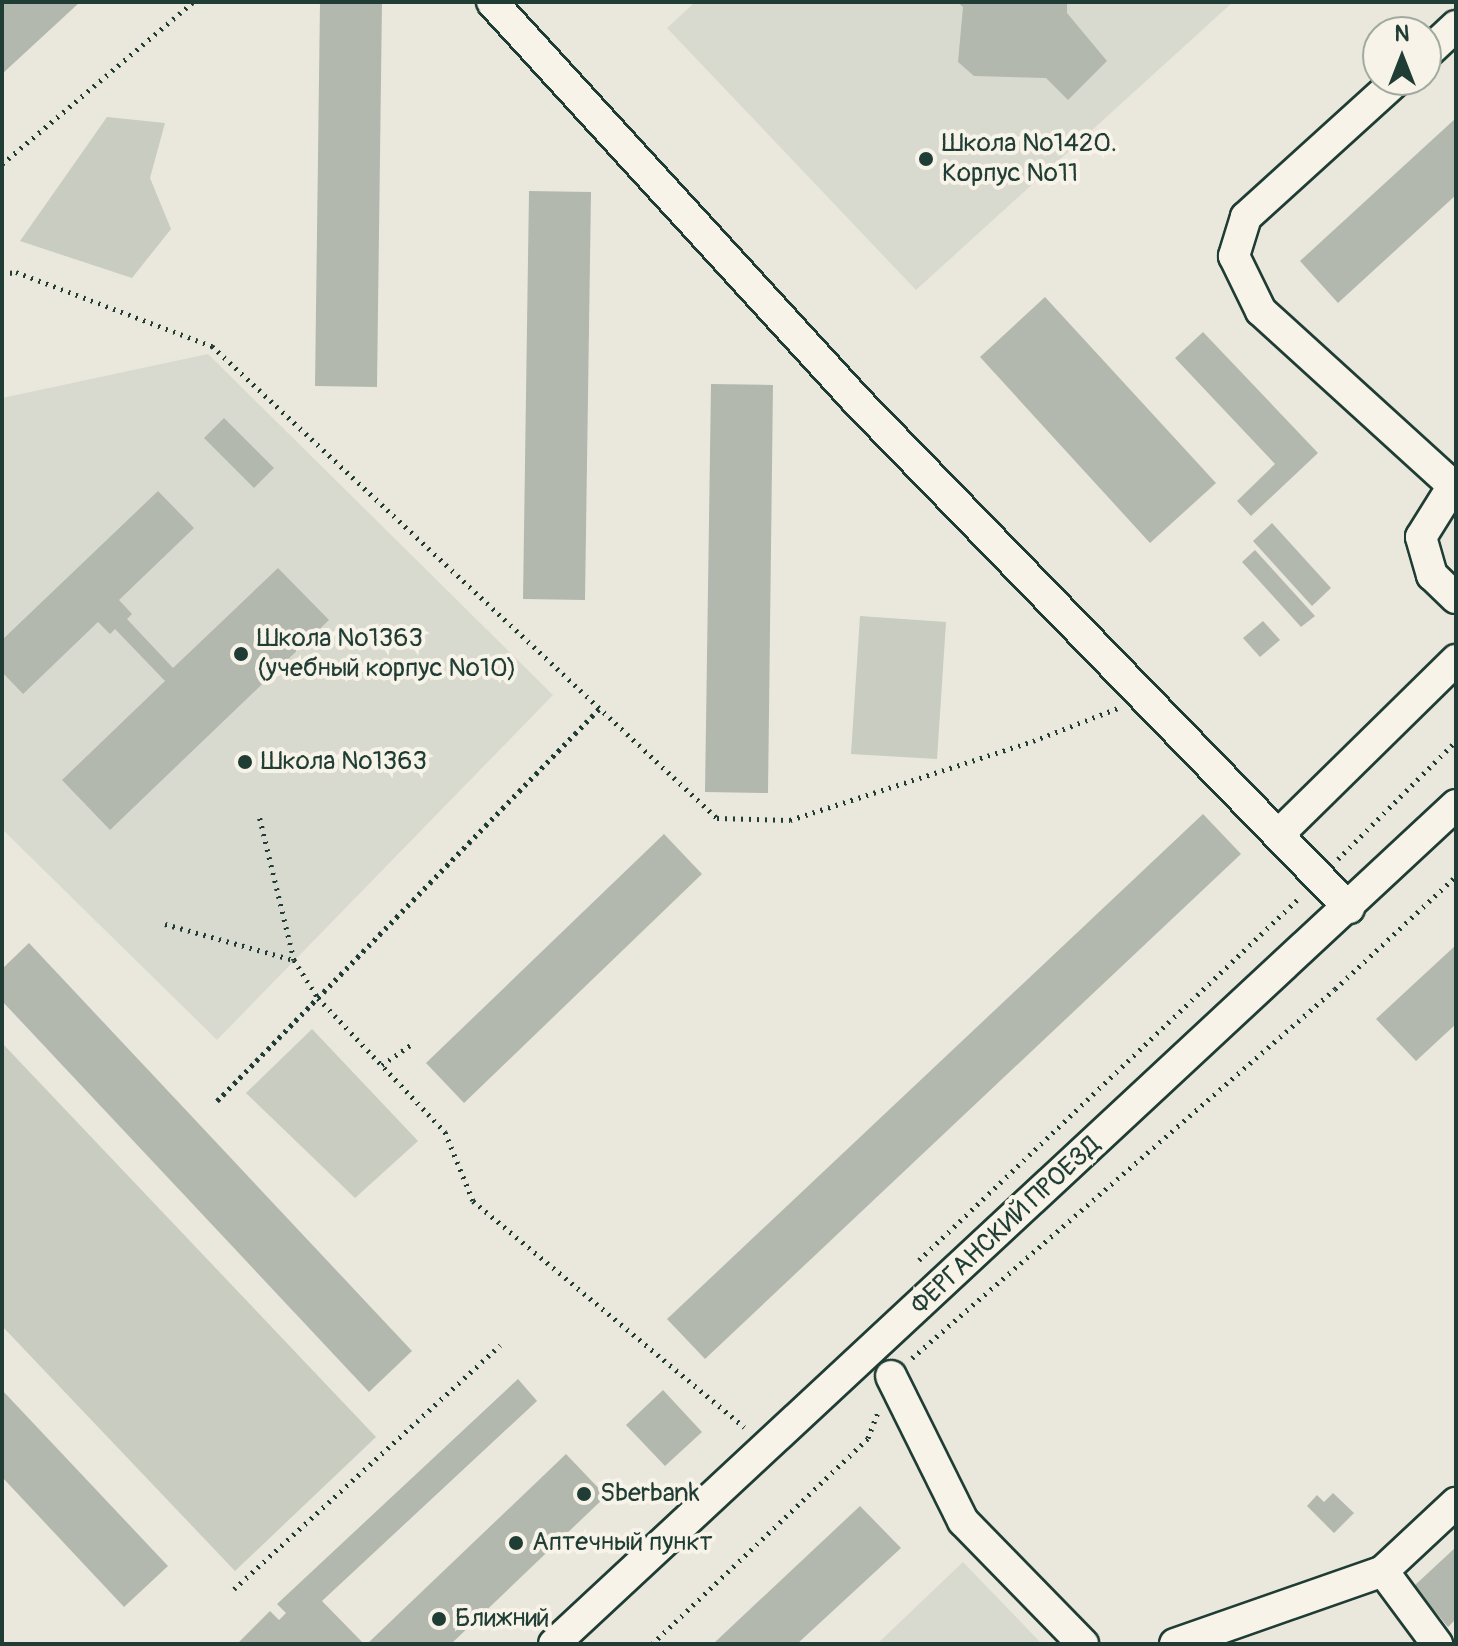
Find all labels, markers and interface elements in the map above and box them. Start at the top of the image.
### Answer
north arrow [1362,16,1442,96]
text: N [1395,20,1409,48]
place label: Школа №1420. Корпус №11 [942,128,1117,190]
marker: Школа №1420. Корпус №11 [917,150,935,168]
place label: Школа №1363 (учебный корпус №10) [257,623,517,684]
marker: Школа №1363 (учебный корпус №10) [232,645,250,663]
place label: Школа №1363 [261,746,427,778]
marker: Школа №1363 [236,753,254,771]
street label: ФЕРГАНСКИЙ ПРОЕЗД [905,1130,1107,1322]
place label: Sberbank [600,1478,700,1510]
marker: Sberbank [575,1485,593,1503]
place label: Аптечный пункт [532,1527,713,1559]
marker: Аптечный пункт [507,1534,525,1552]
place label: Ближний [455,1603,550,1635]
marker: Ближний [430,1610,448,1628]

